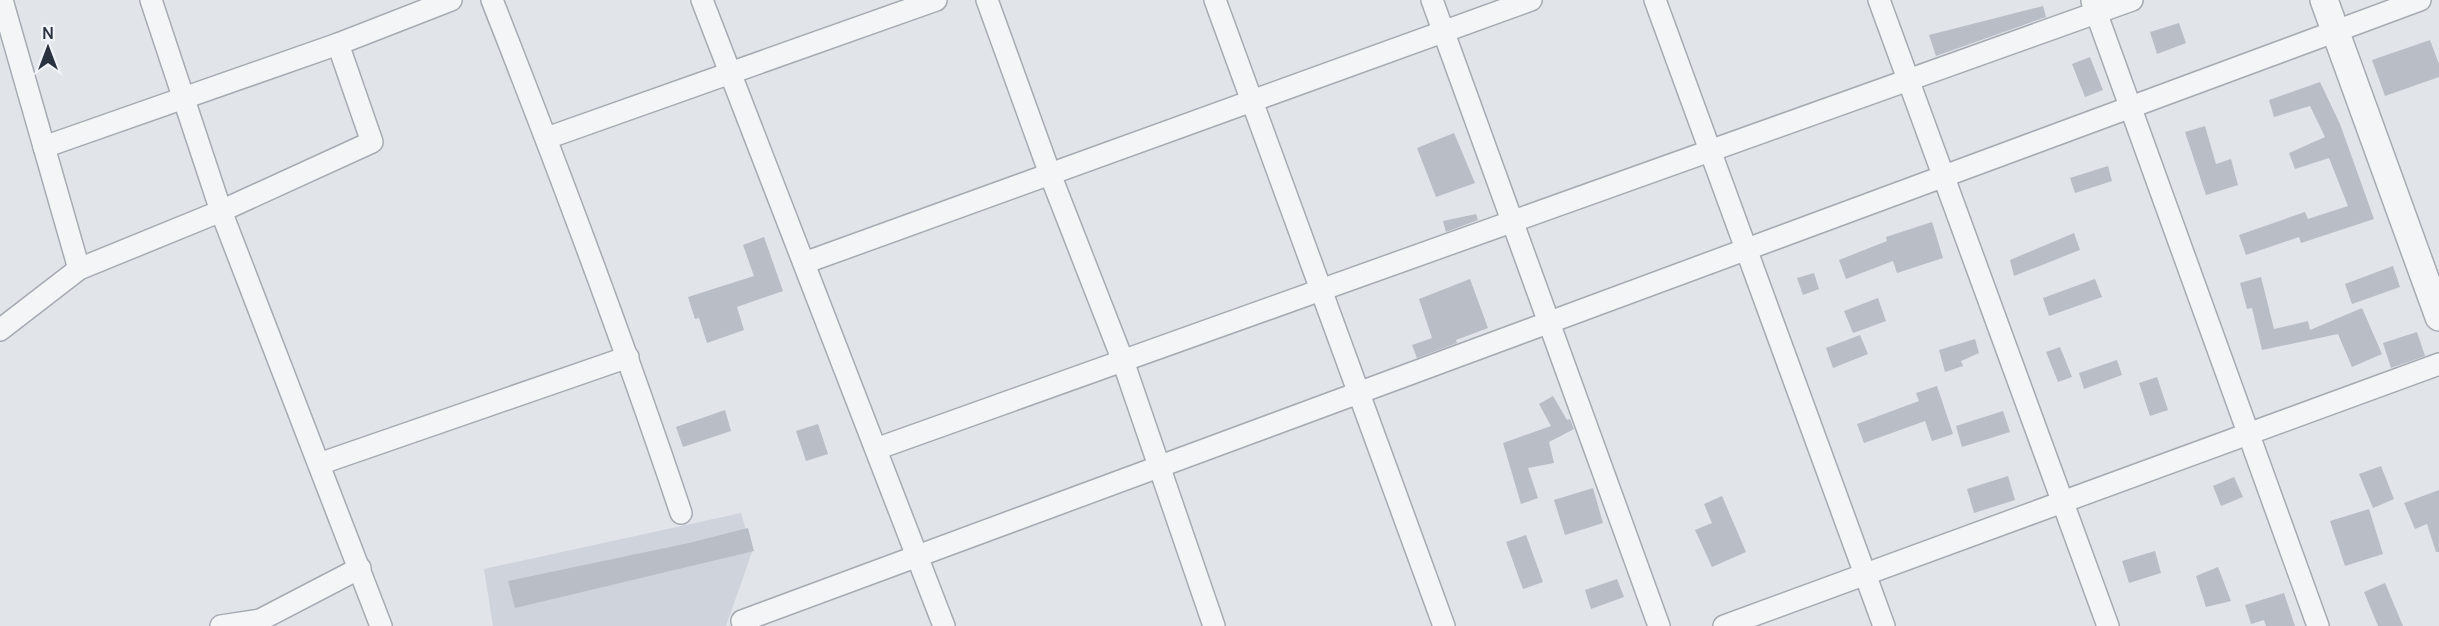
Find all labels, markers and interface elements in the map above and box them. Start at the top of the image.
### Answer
north arrow [18,18,78,78]
text: N [42,22,54,44]

